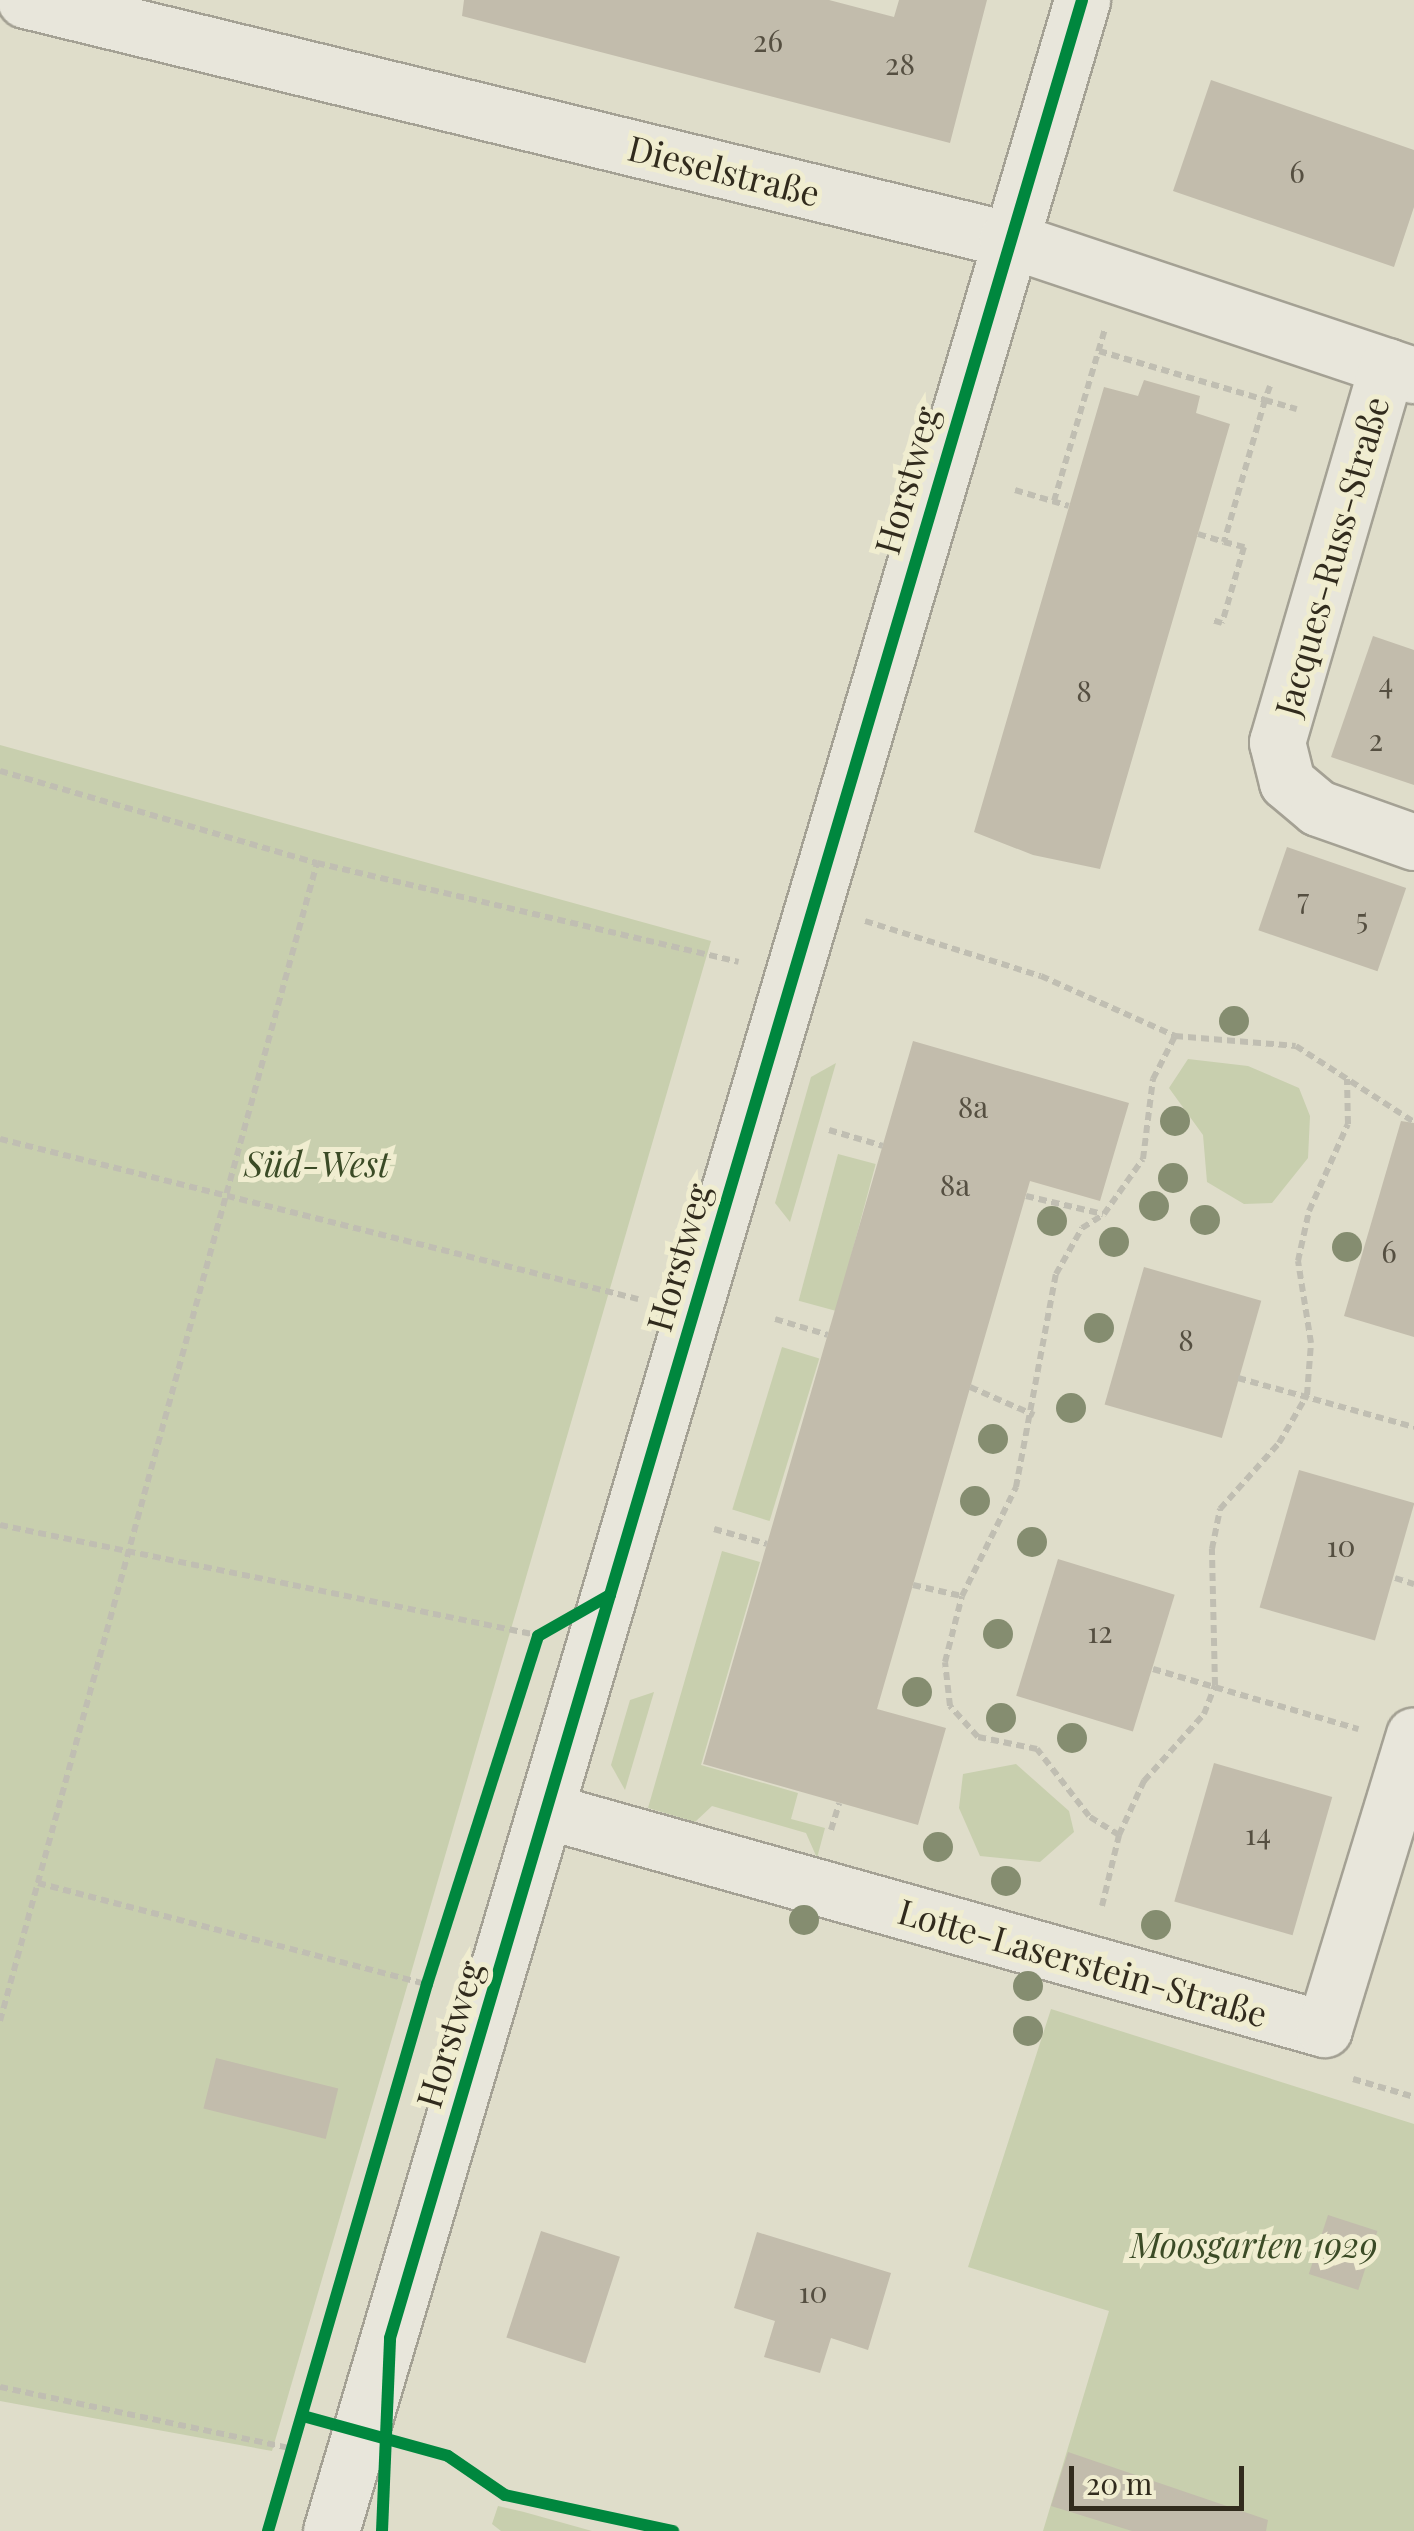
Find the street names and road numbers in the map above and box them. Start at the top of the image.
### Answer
street label: Dieselstraße [624,126,824,214]
street label: Jacques-Russ-Straße [1265,392,1397,720]
street label: Horstweg [865,401,947,559]
street label: Horstweg [637,1178,719,1336]
street label: Lotte-Laserstein-Straße [894,1889,1272,2035]
street label: Horstweg [407,1955,491,2113]

